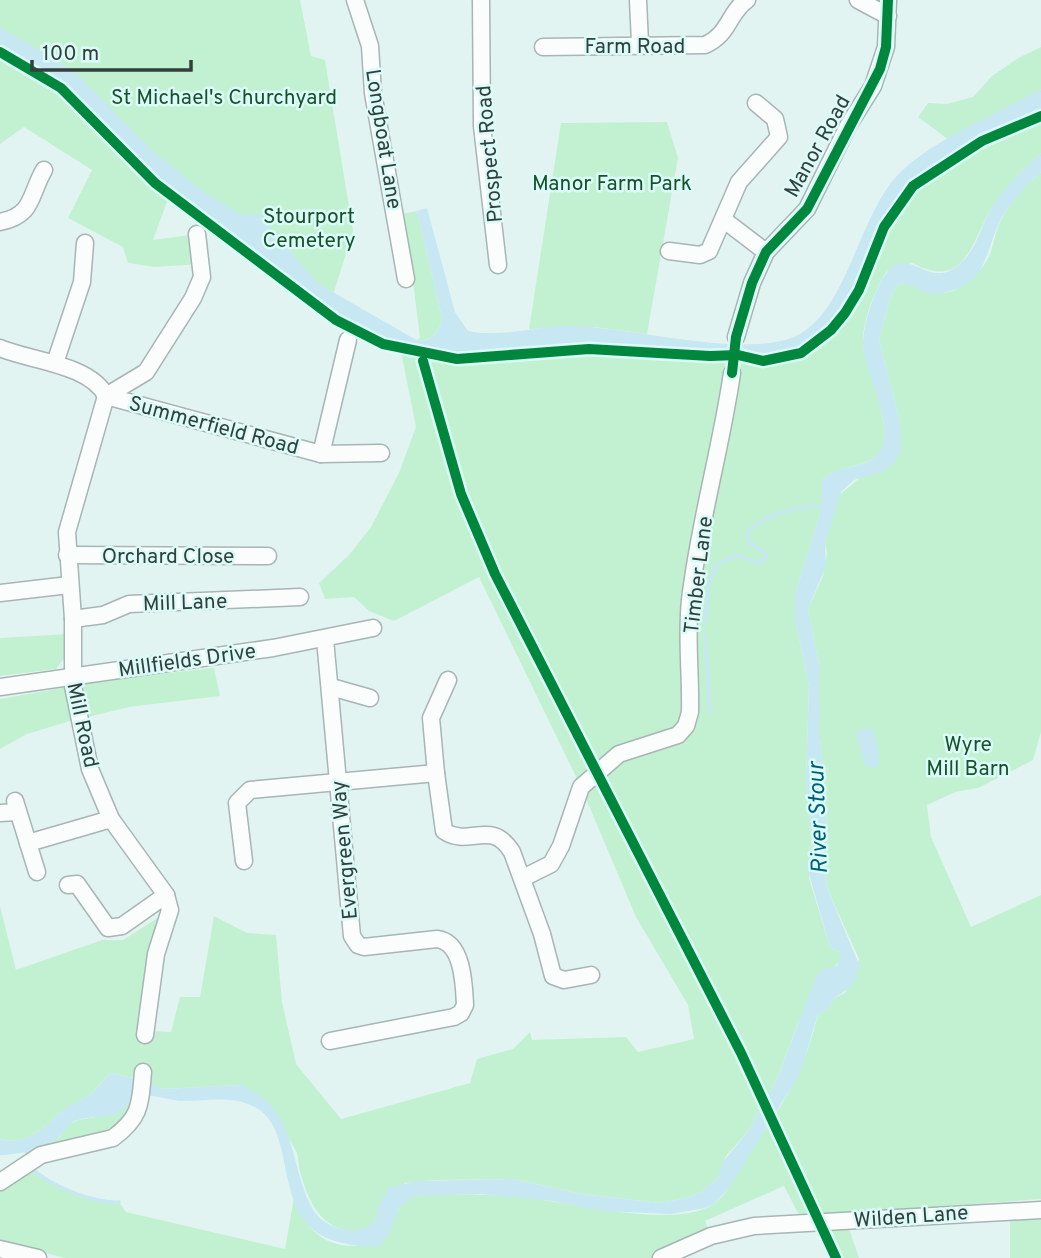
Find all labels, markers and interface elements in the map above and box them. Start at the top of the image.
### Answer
scale bar [32,28,191,72]
street label: Farm Road [585,34,685,61]
text: 100 m [42,41,99,68]
street label: Longboat Lane [358,67,407,211]
street label: Prospect Road [471,84,510,224]
park label: St Michael's Churchyard [111,85,337,112]
street label: Manor Road [779,91,858,203]
park label: Manor Farm Park [532,171,692,198]
park label: Stourport Cemetery [262,204,356,255]
street label: Summerfield Road [126,391,302,462]
street label: Timber Lane [679,515,720,636]
street label: Orchard Close [102,544,234,571]
street label: Mill Lane [142,589,228,618]
street label: Millfields Drive [117,638,258,685]
street label: Mill Road [59,680,104,771]
park label: Wyre Mill Barn [926,732,1010,783]
water label: River Stour [803,759,836,874]
street label: Evergreen Way [326,779,365,921]
street label: Wilden Lane [853,1200,969,1235]

